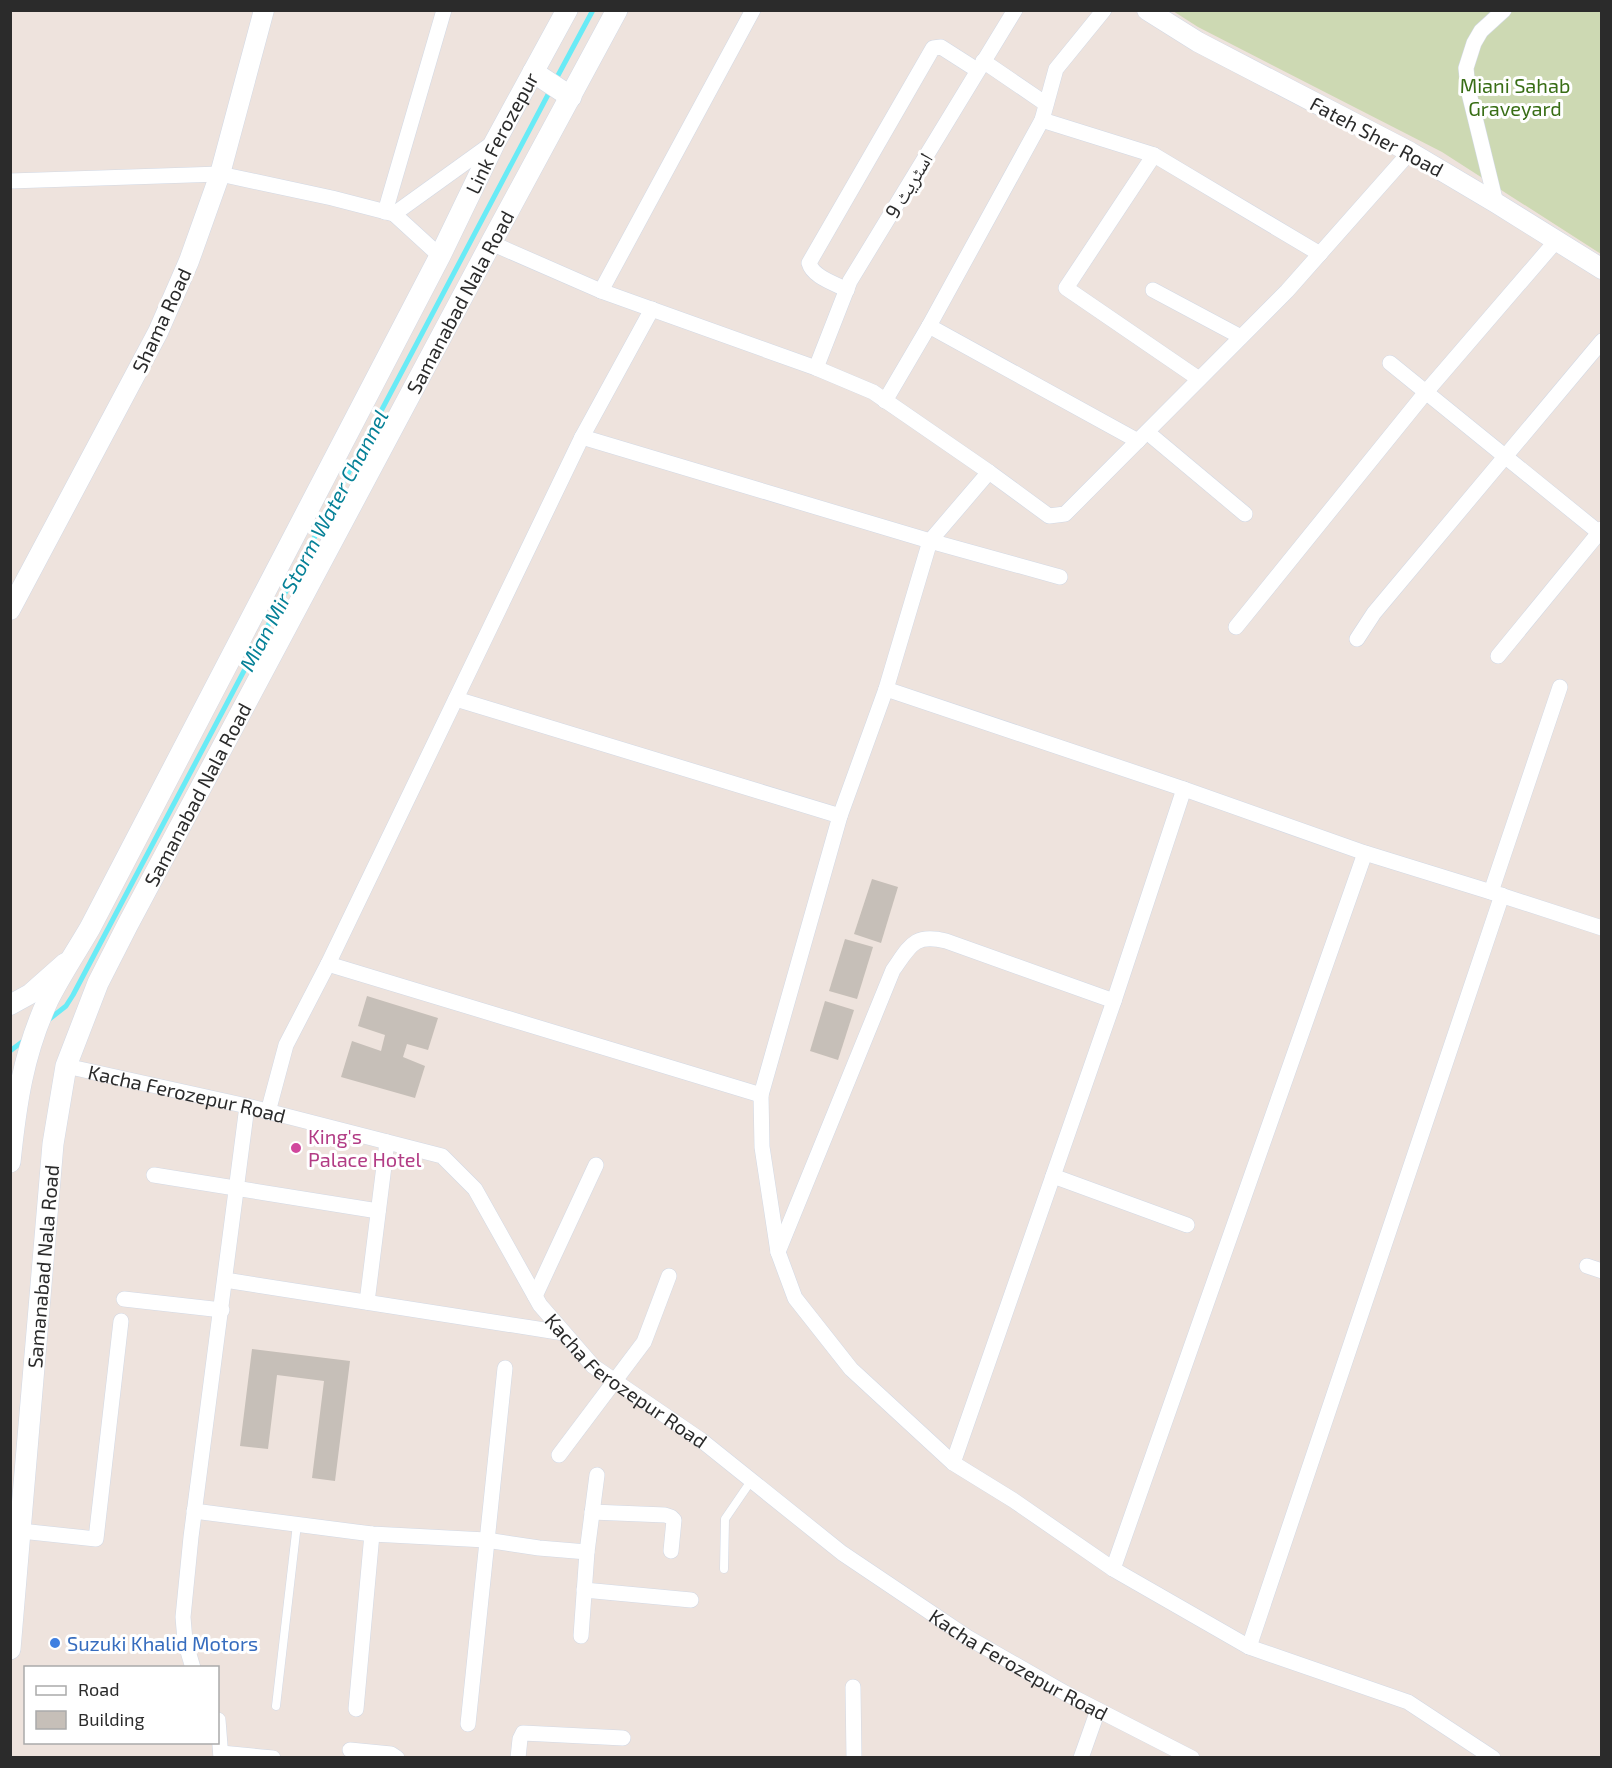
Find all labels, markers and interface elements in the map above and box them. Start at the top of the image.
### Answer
street label: Link Ferozepur [460,68,543,197]
park label: Miani Sahab Graveyard [1460,73,1570,120]
street label: Fateh Sher Road [1306,91,1448,181]
street label: اسٹریٹ 9 [879,148,937,222]
street label: Samanabad Nala Road [401,206,518,398]
street label: Shama Road [126,264,196,376]
water label: Mian Mir Storm Water Channel [233,405,393,675]
street label: Samanabad Nala Road [139,699,256,890]
street label: Kacha Ferozepur Road [86,1059,288,1127]
place label: King's Palace Hotel [308,1124,421,1171]
marker: King's Palace Hotel [289,1141,303,1155]
street label: Samanabad Nala Road [22,1164,63,1369]
street label: Kacha Ferozepur Road [541,1308,712,1453]
street label: Kacha Ferozepur Road [925,1603,1112,1725]
place label: Suzuki Khalid Motors [67,1631,258,1655]
marker: Suzuki Khalid Motors [48,1636,62,1650]
legend [24,1666,219,1744]
text: Road [78,1678,119,1700]
text: Building [78,1708,145,1730]

